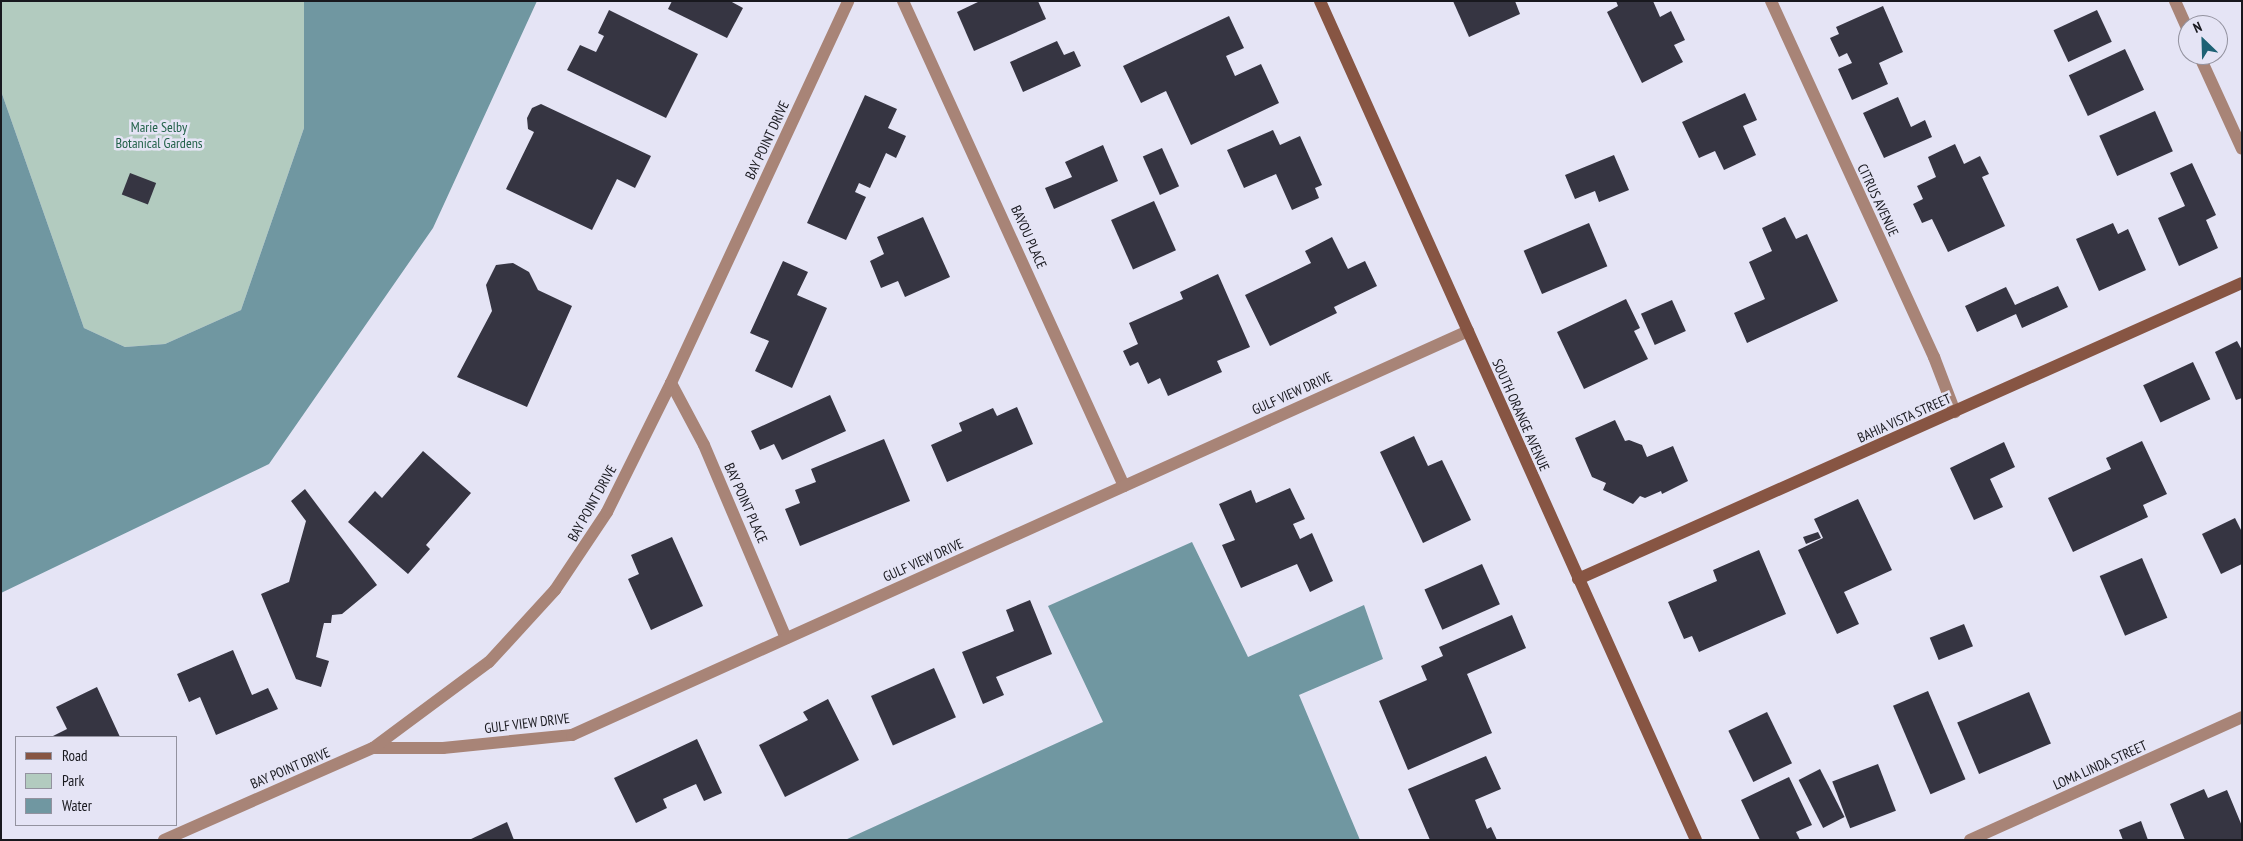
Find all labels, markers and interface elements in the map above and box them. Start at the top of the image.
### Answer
north arrow [2178,15,2228,65]
text: N [2190,17,2204,37]
street label: BAY POINT DRIVE [741,98,793,182]
park label: Marie Selby Botanical Gardens [115,119,203,152]
street label: CITRUS AVENUE [1854,161,1902,239]
street label: BAYOU PLACE [1008,203,1050,271]
street label: SOUTH ORANGE AVENUE [1489,356,1553,474]
street label: GULF VIEW DRIVE [1249,368,1335,418]
street label: BAHIA VISTA STREET [1854,390,1954,446]
street label: BAY POINT PLACE [721,460,771,546]
street label: BAY POINT DRIVE [564,462,620,544]
street label: GULF VIEW DRIVE [880,535,966,585]
street label: GULF VIEW DRIVE [483,709,571,737]
legend [15,736,178,826]
street label: LOMA LINDA STREET [2050,737,2150,793]
street label: BAY POINT DRIVE [247,744,333,792]
text: Road [62,746,88,765]
text: Park [62,771,84,790]
text: Water [62,796,92,815]

